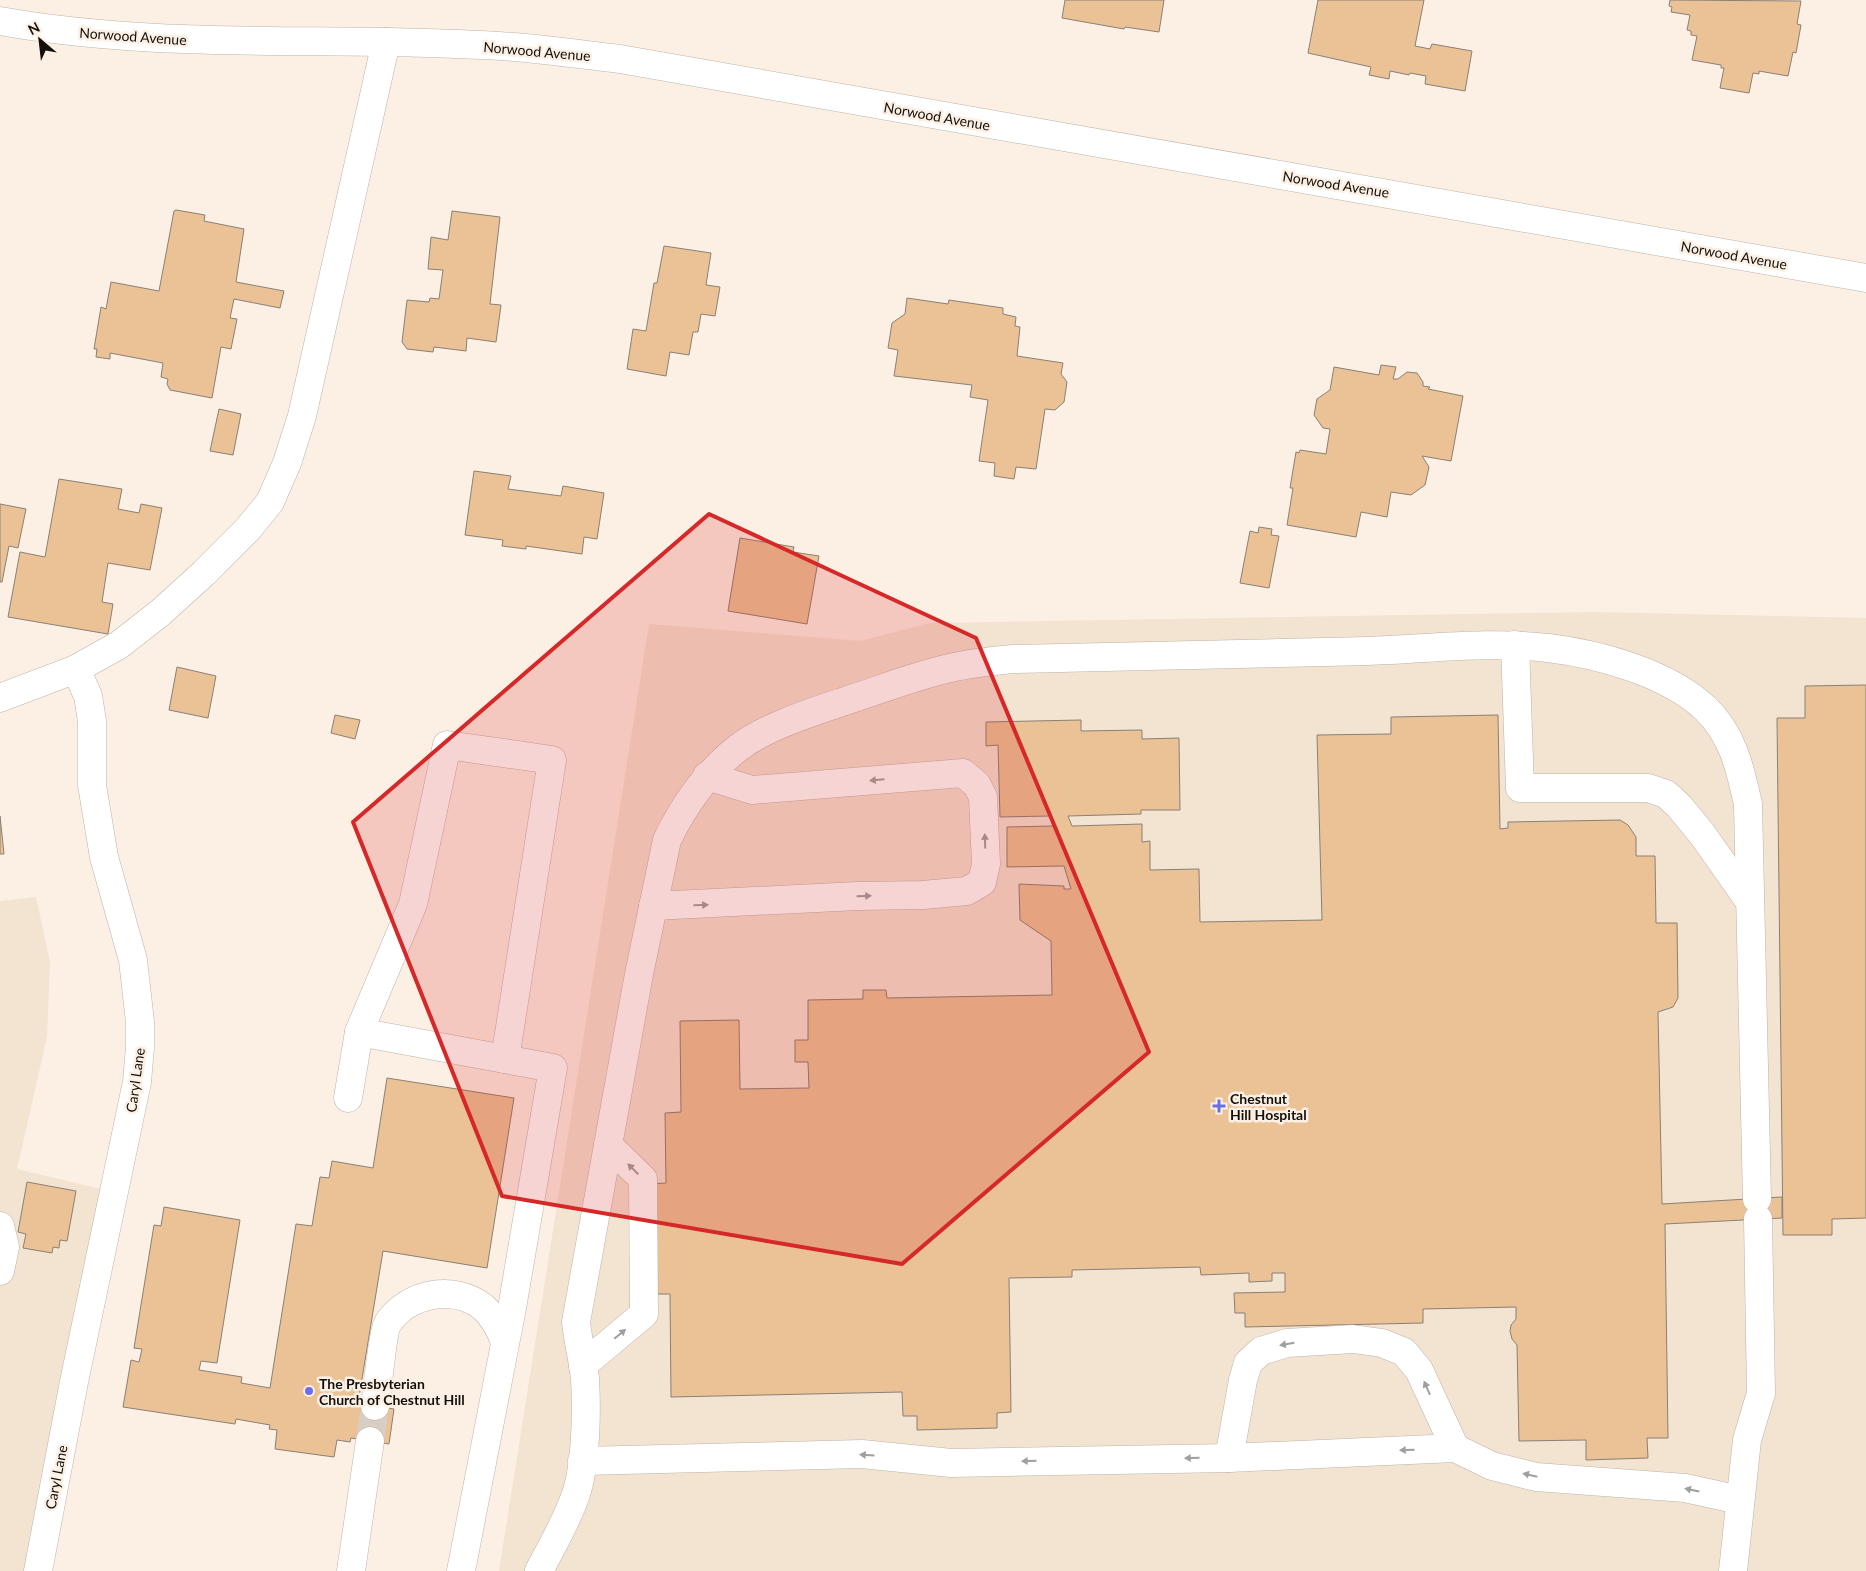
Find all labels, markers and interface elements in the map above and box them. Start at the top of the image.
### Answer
north arrow [15,15,65,65]
text: N [25,18,42,38]
street label: Norwood Avenue [79,24,187,48]
street label: Norwood Avenue [483,38,591,64]
street label: Norwood Avenue [883,98,991,134]
street label: Norwood Avenue [1282,167,1390,201]
street label: Norwood Avenue [1680,237,1788,273]
one-way arrow [869,776,885,784]
one-way arrow [981,833,989,849]
one-way arrow [856,891,872,899]
one-way arrow [694,900,710,908]
street label: Caryl Lane [122,1047,148,1113]
place label: Chestnut Hill Hospital [1230,1090,1307,1123]
marker: Chestnut Hill Hospital [1212,1099,1226,1113]
one-way arrow [627,1164,639,1176]
one-way arrow [614,1328,626,1340]
one-way arrow [1279,1341,1295,1349]
place label: The Presbyterian Church of Chestnut Hill [319,1375,465,1408]
one-way arrow [1423,1381,1431,1395]
marker: The Presbyterian Church of Chestnut Hill [303,1385,315,1397]
street label: Caryl Lane [41,1444,71,1510]
one-way arrow [1398,1447,1414,1455]
one-way arrow [859,1450,875,1458]
one-way arrow [1183,1455,1199,1463]
one-way arrow [1021,1457,1037,1465]
one-way arrow [1523,1471,1538,1479]
one-way arrow [1684,1485,1700,1493]

